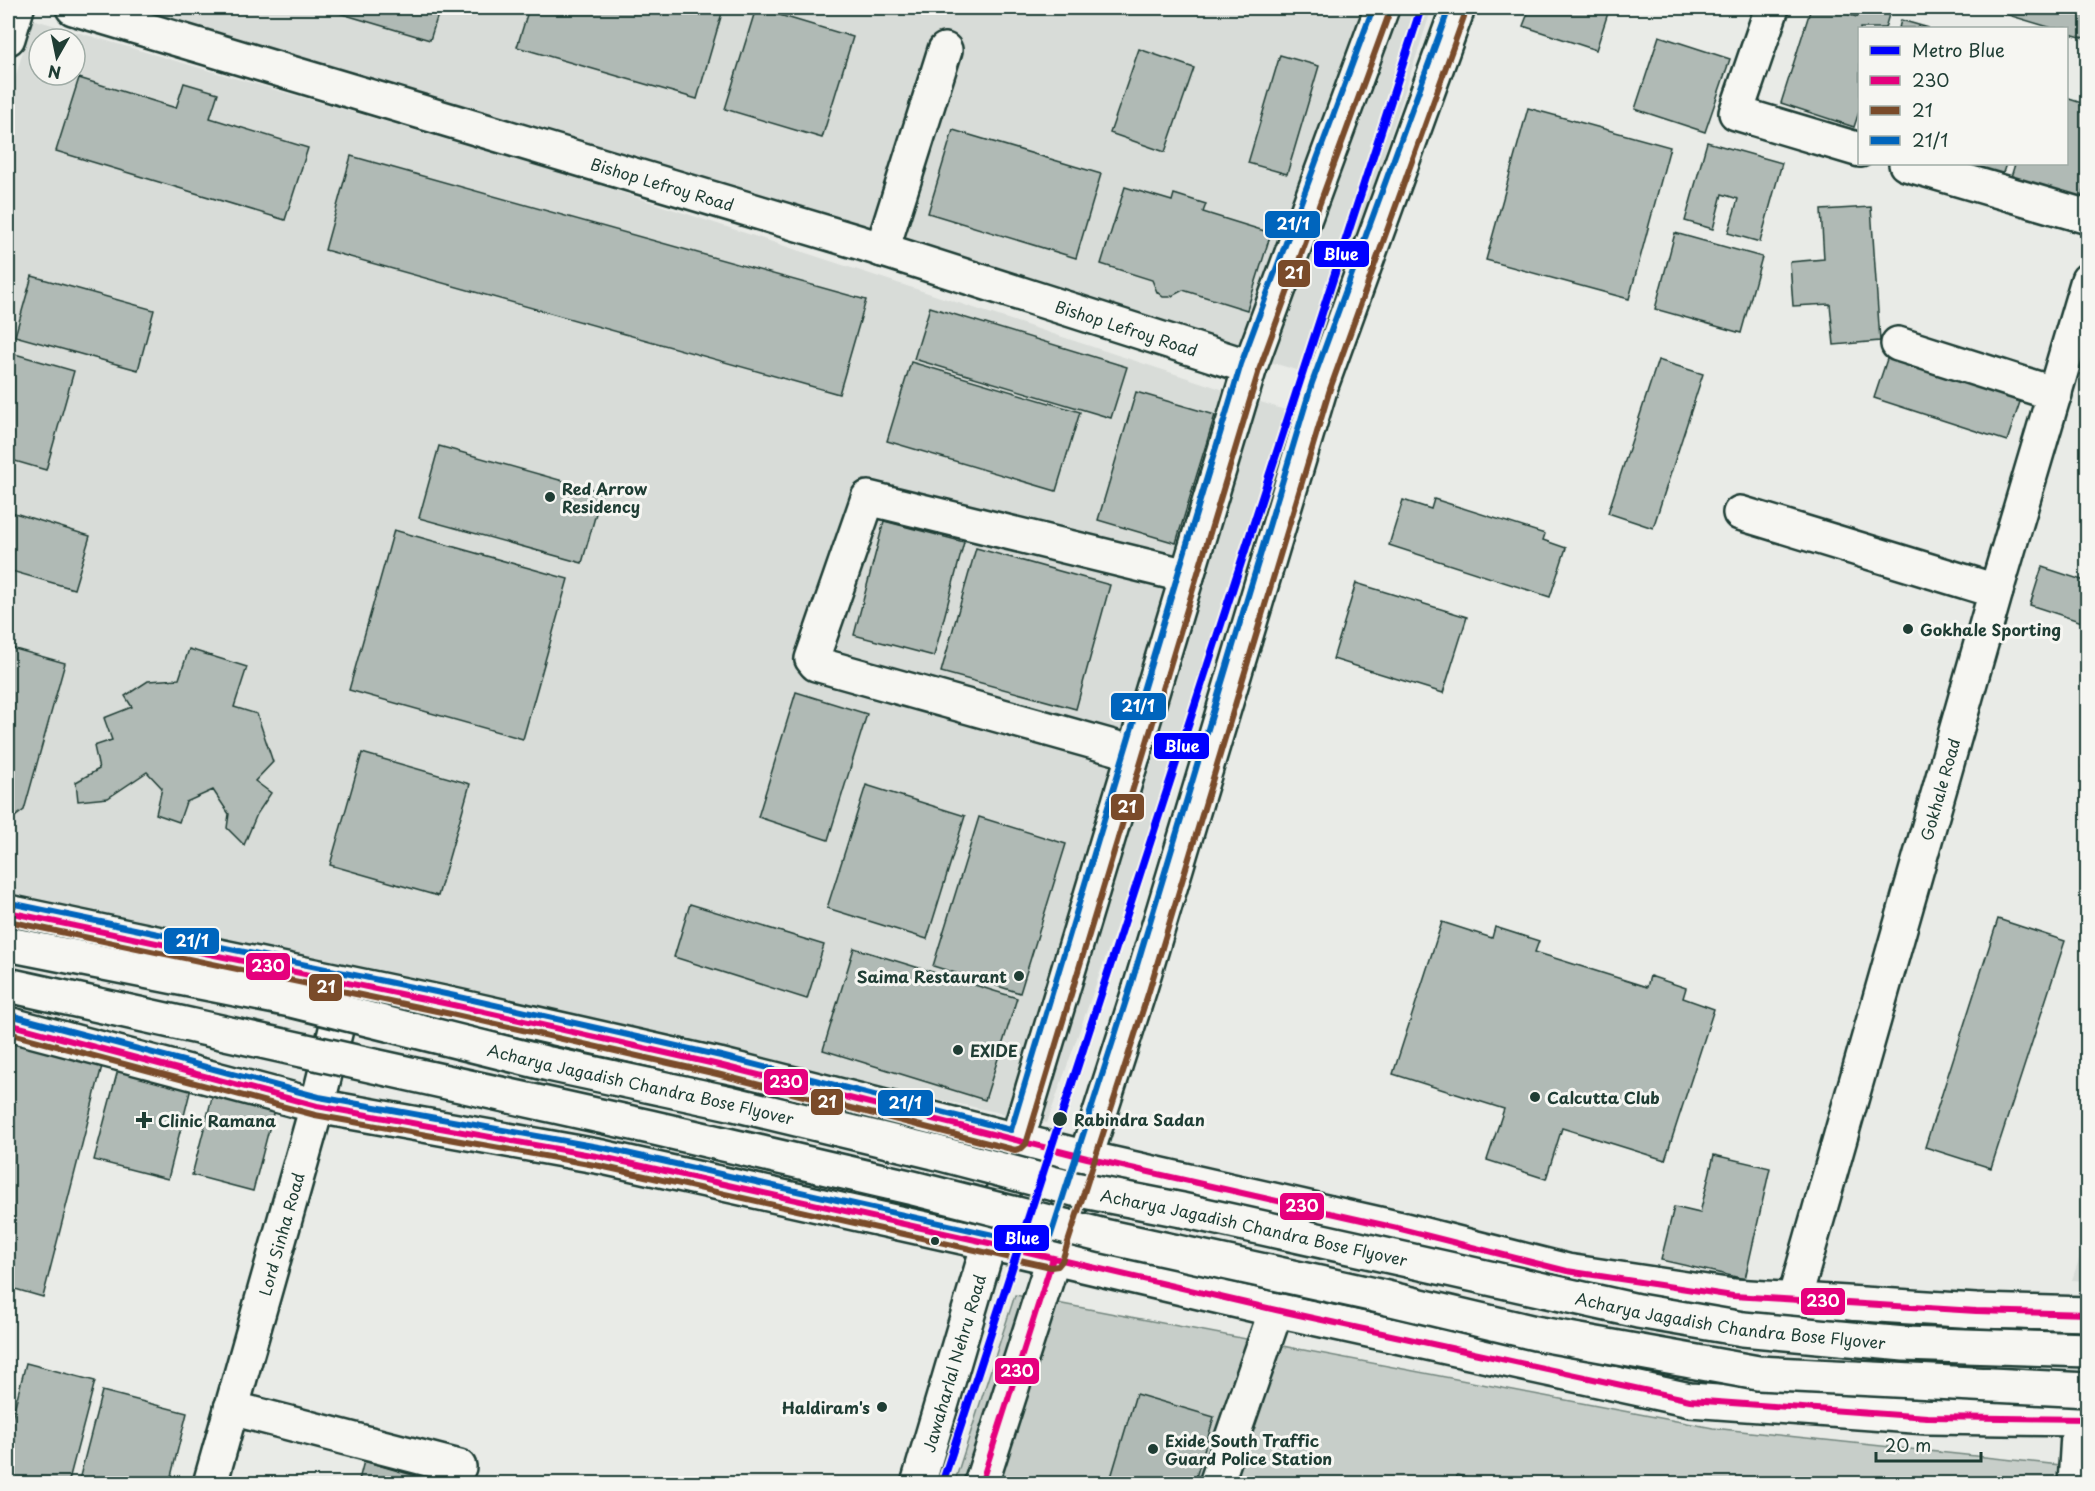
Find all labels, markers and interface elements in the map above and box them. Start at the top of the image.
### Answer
north arrow [27,27,87,87]
legend [1858,27,2068,165]
text: Metro Blue [1912,36,2005,63]
text: N [46,60,63,86]
text: 230 [1912,66,1950,93]
text: 21 [1912,96,1933,123]
text: 21/1 [1912,126,1948,153]
street label: Bishop Lefroy Road [588,151,737,216]
line badge: 21/1 [1264,210,1321,239]
text: 21/1 [1276,211,1310,235]
line badge: Blue [1313,240,1370,268]
text: Blue [1323,241,1359,265]
line badge: 21 [1277,259,1311,288]
text: 21 [1285,260,1304,284]
street label: Bishop Lefroy Road [1052,294,1201,362]
place label: Red Arrow Residency [562,476,648,518]
marker: Red Arrow Residency [543,490,557,504]
place label: Gokhale Sporting [1920,617,2061,641]
marker: Gokhale Sporting [1901,622,1915,636]
line badge: 21/1 [1110,692,1167,721]
text: 21/1 [1121,693,1155,717]
line badge: Blue [1153,732,1210,760]
text: Blue [1164,733,1200,757]
street label: Gokhale Road [1913,735,1965,843]
line badge: 21 [1110,793,1145,821]
text: 21 [1118,794,1137,818]
line badge: 21/1 [163,927,220,955]
text: 21/1 [175,928,209,952]
line badge: 230 [245,952,291,981]
text: 230 [251,953,285,977]
place label: Saima Restaurant [857,964,1007,988]
marker: Saima Restaurant [1012,969,1026,983]
line badge: 21 [308,973,343,1002]
text: 21 [317,974,336,998]
street label: Acharya Jagadish Chandra Bose Flyover [485,1037,797,1130]
place label: EXIDE [970,1038,1018,1062]
marker: EXIDE [951,1043,965,1057]
line badge: 230 [763,1068,809,1096]
text: 230 [769,1069,803,1093]
place label: Calcutta Club [1547,1085,1660,1109]
line badge: 21 [810,1088,844,1116]
text: 21 [818,1089,837,1113]
line badge: 21/1 [877,1089,934,1117]
text: 21/1 [888,1090,922,1114]
marker: Calcutta Club [1528,1090,1542,1104]
place label: Rabindra Sadan [1074,1107,1205,1131]
place label: Clinic Ramana [158,1108,276,1132]
marker: Rabindra Sadan [1051,1110,1069,1128]
marker: Clinic Ramana [135,1111,153,1129]
street label: Lord Sinha Road [252,1169,310,1298]
street label: Acharya Jagadish Chandra Bose Flyover [1098,1182,1410,1272]
line badge: 230 [1279,1192,1325,1221]
text: 230 [1285,1193,1319,1217]
line badge: Blue [993,1224,1050,1252]
text: Blue [1004,1225,1040,1249]
unlabelled marker [929,1235,941,1247]
street label: Jawaharlal Nehru Road [916,1271,991,1455]
street label: Acharya Jagadish Chandra Bose Flyover [1573,1285,1887,1354]
line badge: 230 [1800,1287,1846,1316]
text: 230 [1806,1288,1840,1312]
line badge: 230 [994,1357,1040,1385]
text: 230 [1000,1358,1034,1382]
place label: Haldiram's [782,1395,870,1419]
marker: Haldiram's [875,1400,889,1414]
scale bar [1876,1425,1981,1463]
place label: Exide South Traffic Guard Police Station [1165,1428,1332,1470]
text: 20 m [1885,1431,1931,1458]
marker: Exide South Traffic Guard Police Station [1146,1442,1160,1456]

